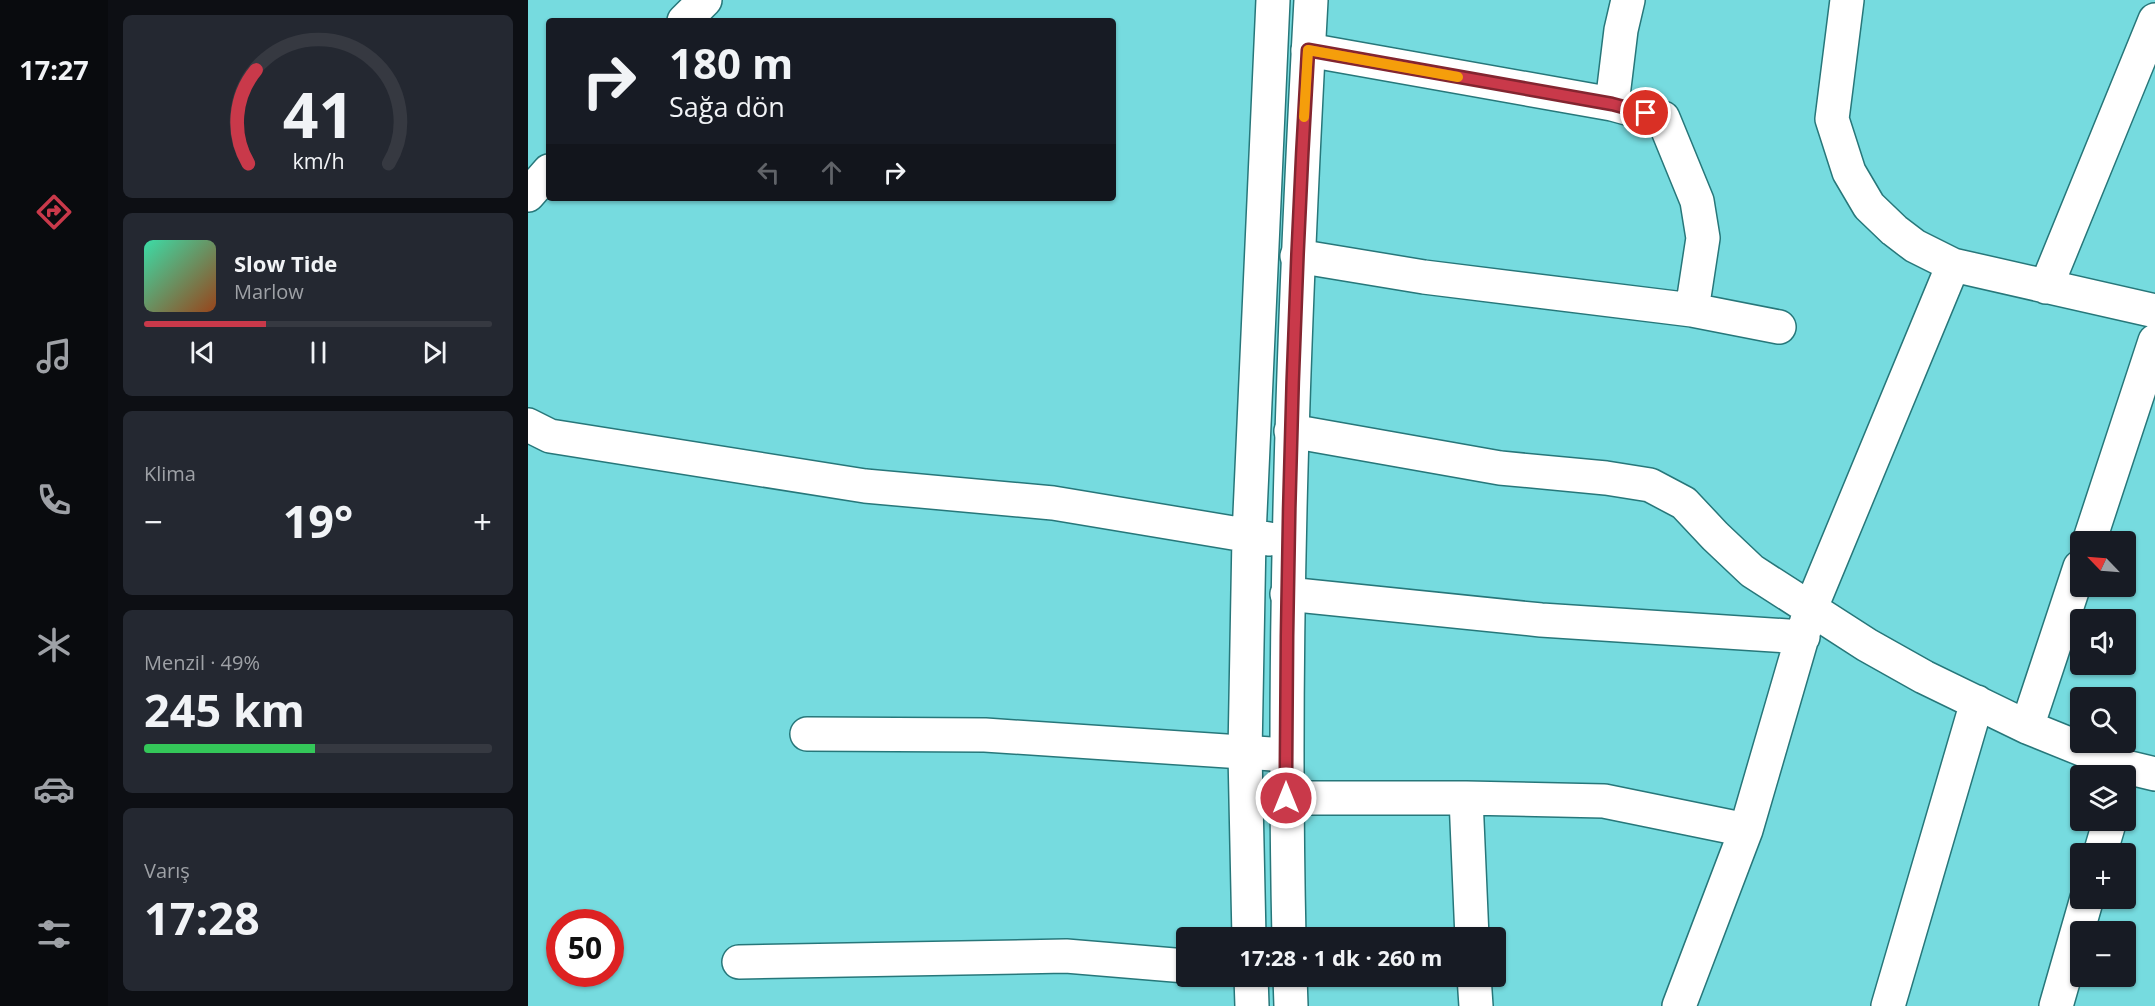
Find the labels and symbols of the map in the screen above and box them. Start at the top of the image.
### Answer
pin [1620,87,1671,138]
north arrow [2070,531,2136,597]
position arrow [1254,766,1318,830]
speed limit sign: 50 [546,909,624,987]

